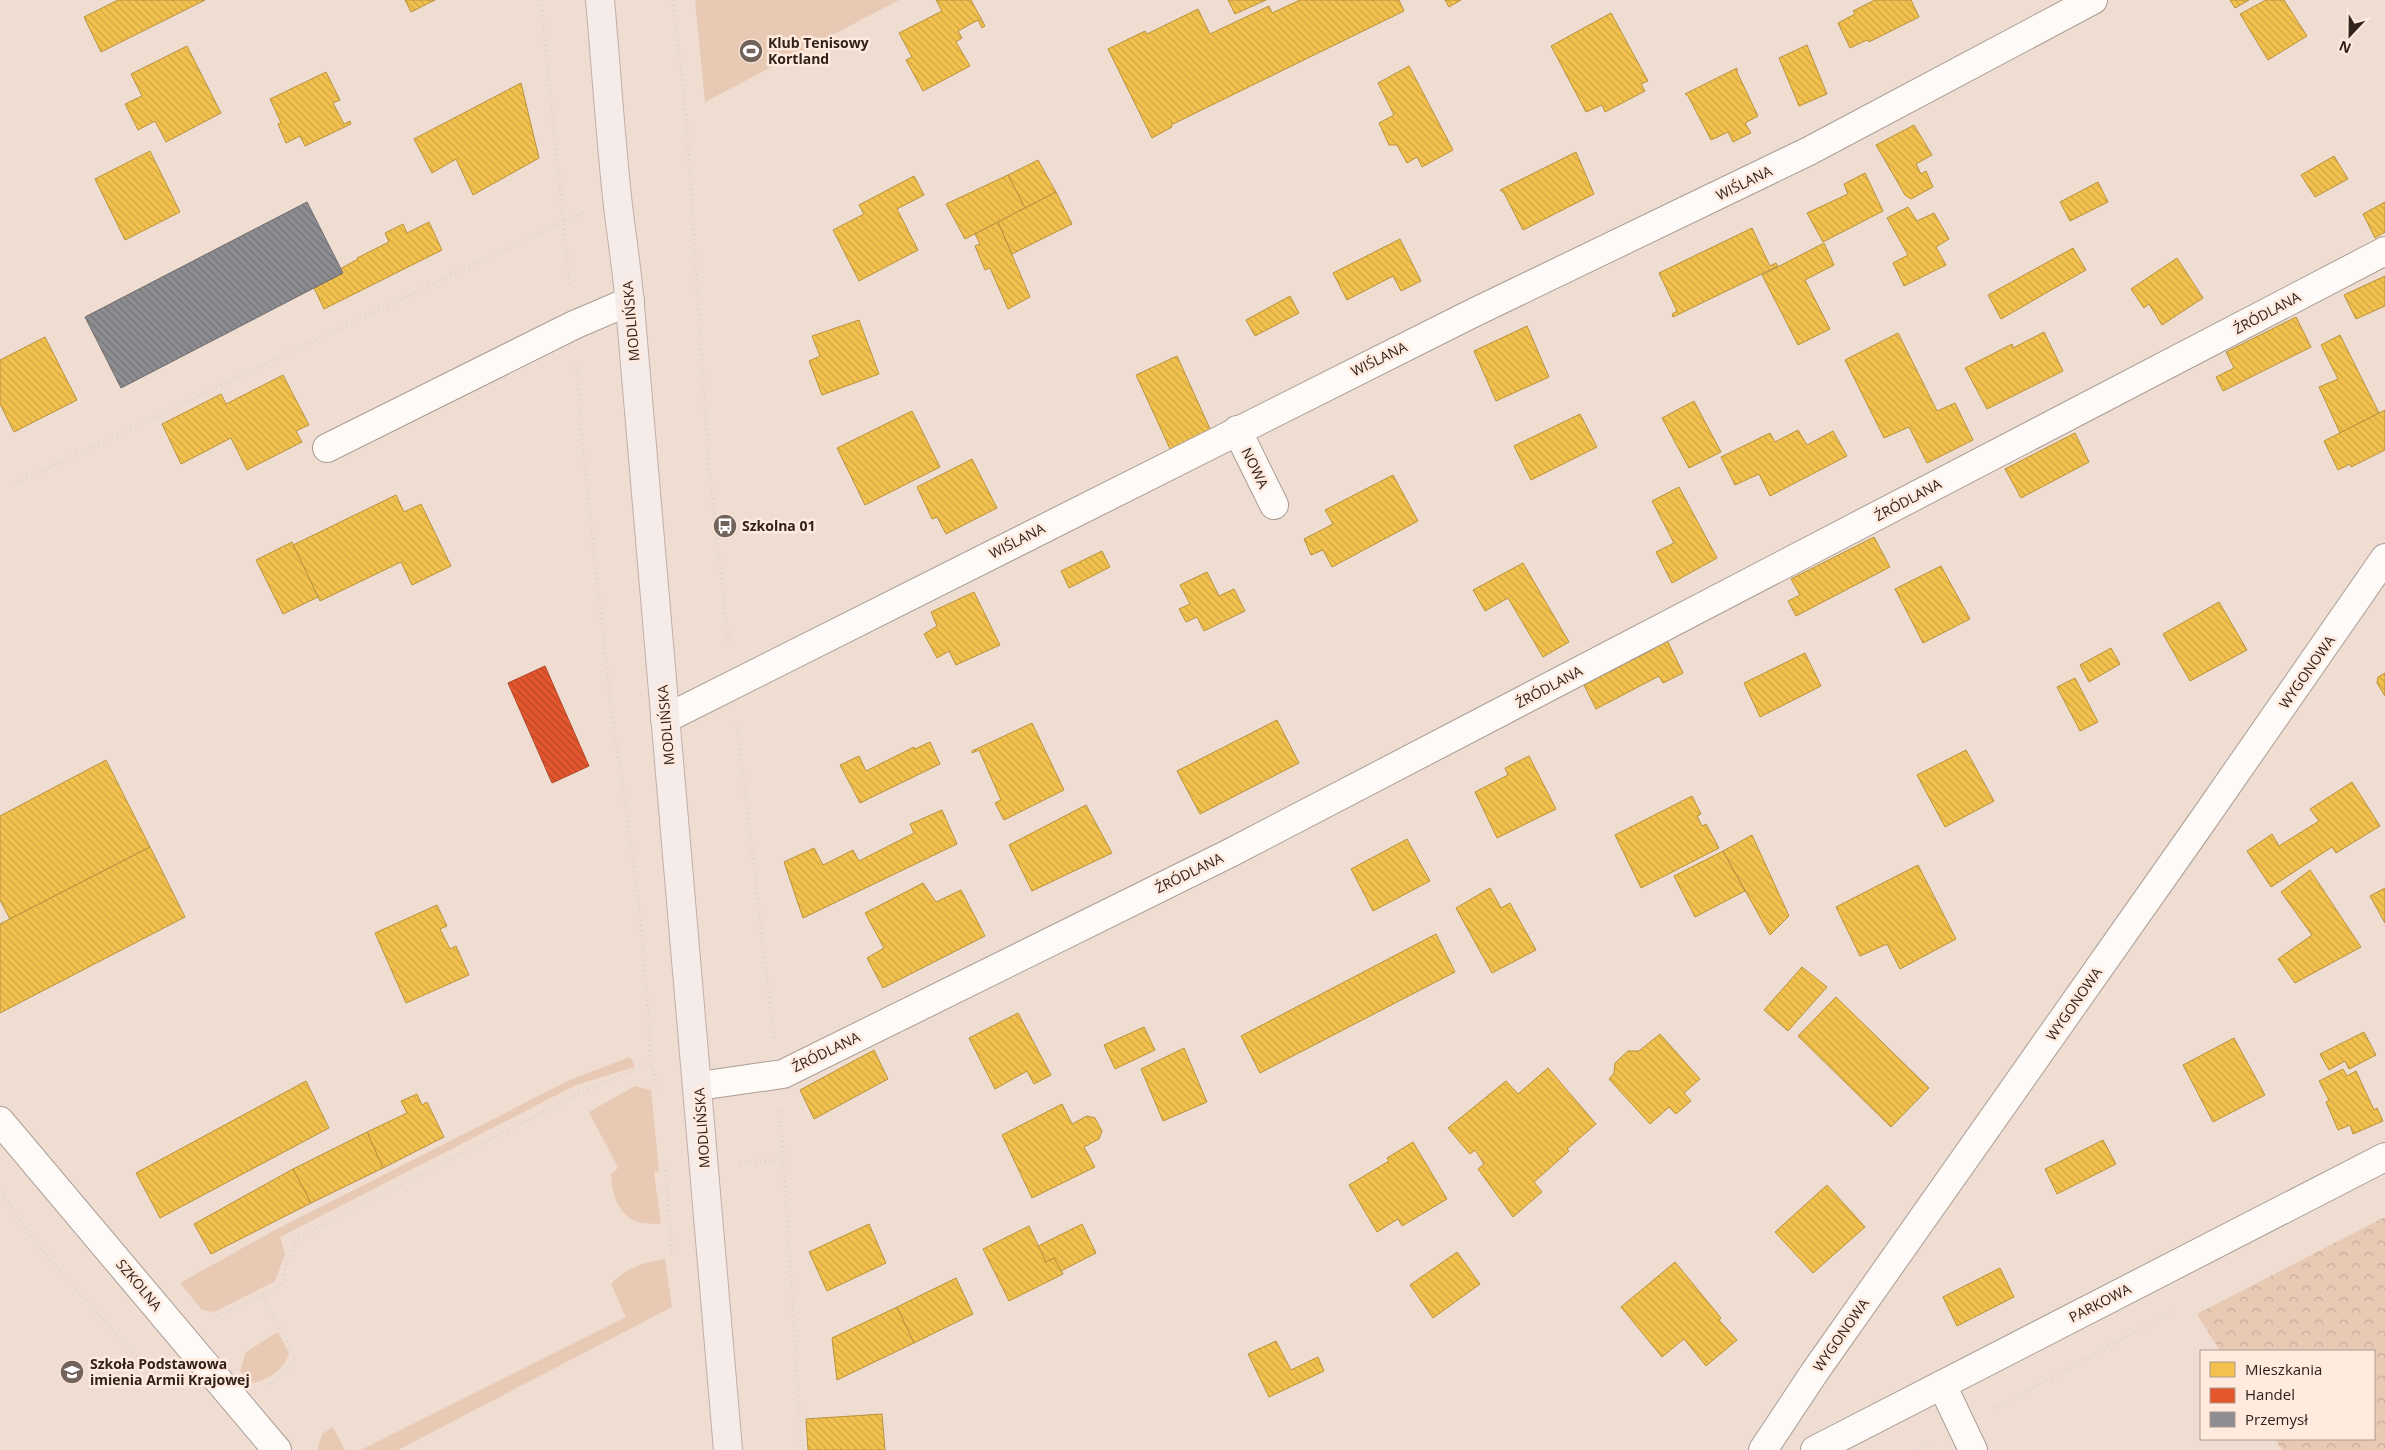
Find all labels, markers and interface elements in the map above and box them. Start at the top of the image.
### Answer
north arrow [2325,10,2375,60]
place label: Klub Tenisowy Kortland [768,33,869,68]
text: N [2336,37,2354,58]
sports icon: Klub Tenisowy Kortland [738,38,764,64]
street label: WIŚLANA [1713,161,1775,204]
street label: MODLIŃSKA [618,280,643,362]
street label: ŹRÓDLANA [2230,287,2304,338]
street label: WIŚLANA [1348,337,1410,380]
street label: NOWA [1237,444,1274,491]
street label: ŹRÓDLANA [1871,474,1945,525]
bus stop icon: Szkolna 01 [712,513,738,539]
place label: Szkolna 01 [742,516,815,535]
street label: WIŚLANA [986,518,1048,563]
street label: WYGONOWA [2274,631,2339,712]
street label: ŹRÓDLANA [1512,661,1586,712]
street label: MODLIŃSKA [653,684,678,766]
street label: ŹRÓDLANA [1152,848,1226,897]
street label: WYGONOWA [2041,963,2106,1044]
street label: ŹRÓDLANA [789,1027,863,1076]
street label: MODLIŃSKA [689,1087,714,1169]
street label: SZKOLNA [112,1255,167,1315]
street label: PARKOWA [2066,1279,2134,1326]
street label: WYGONOWA [1808,1294,1873,1375]
legend [2200,1350,2375,1440]
place label: Szkoła Podstawowa imienia Armii Krajowej [90,1354,250,1389]
school or university icon: Szkoła Podstawowa imienia Armii Krajowej [59,1359,85,1385]
text: Mieszkania [2245,1359,2322,1379]
text: Handel [2245,1384,2295,1404]
text: Przemysł [2245,1409,2308,1429]

